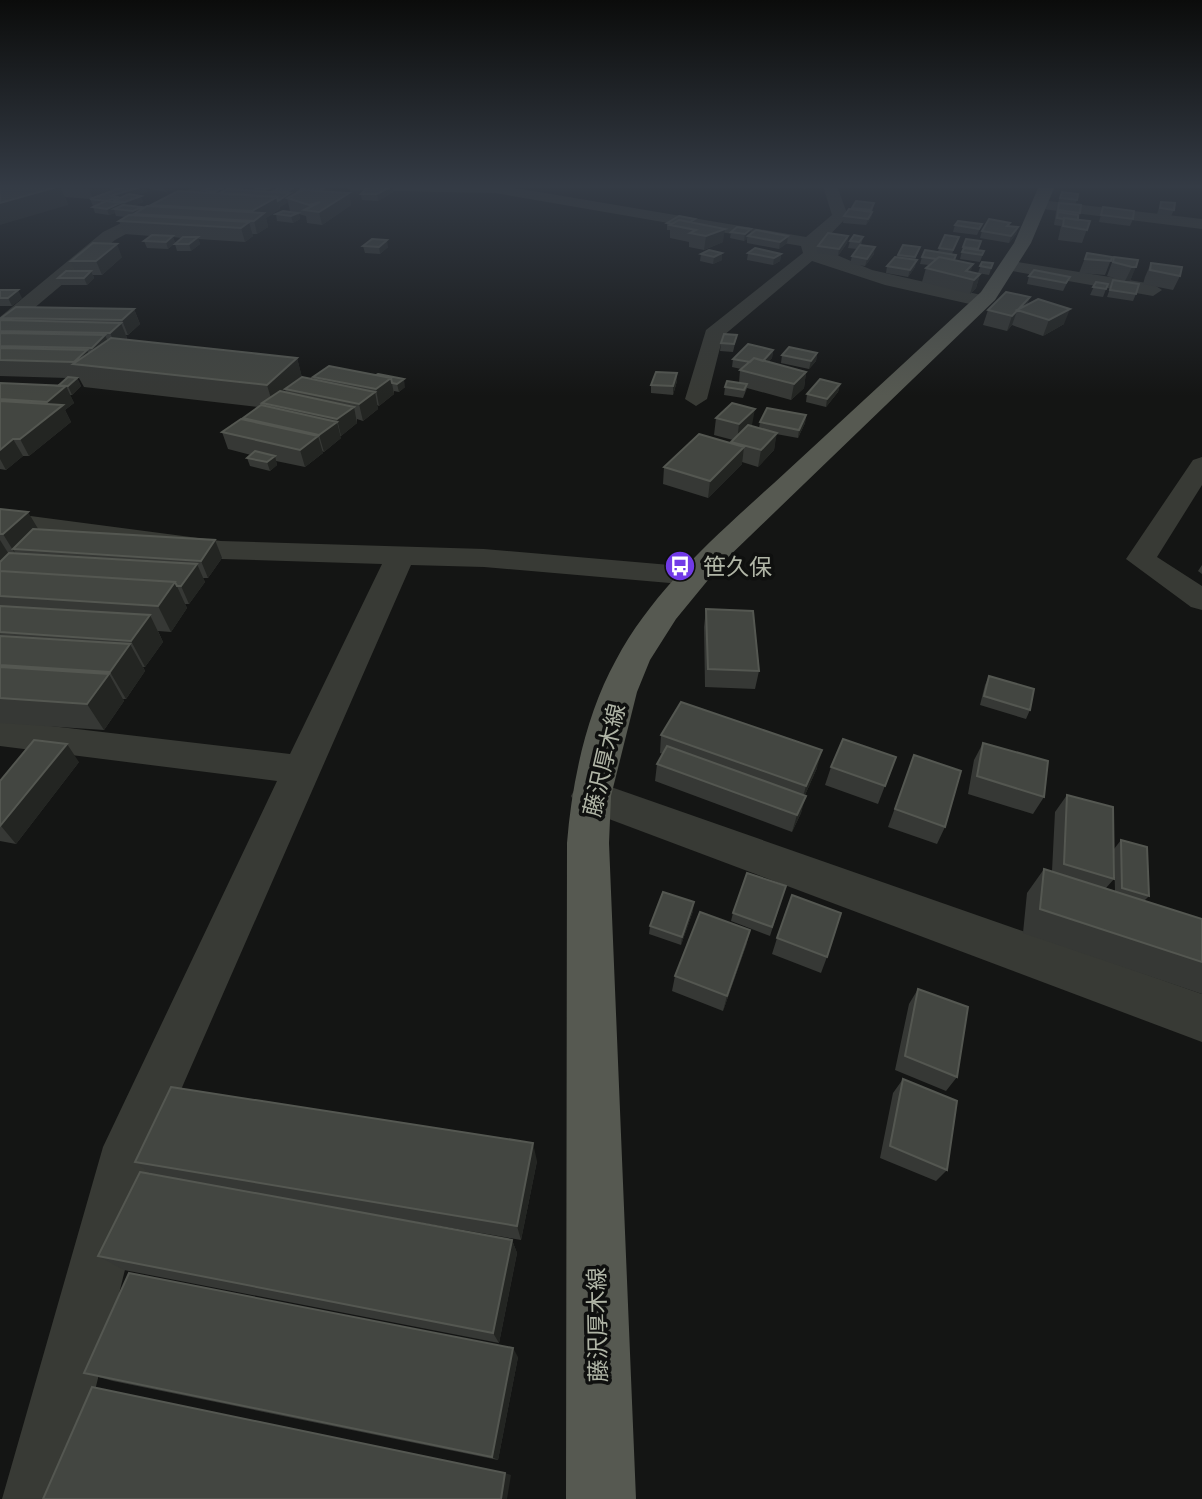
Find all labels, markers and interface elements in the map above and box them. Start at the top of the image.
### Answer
bus stop icon: 笹久保 [663,549,697,583]
place label: 笹久保 [703,554,772,579]
street label: 藤沢厚木線 [579,701,629,819]
street label: 藤沢厚木線 [583,1267,611,1383]

